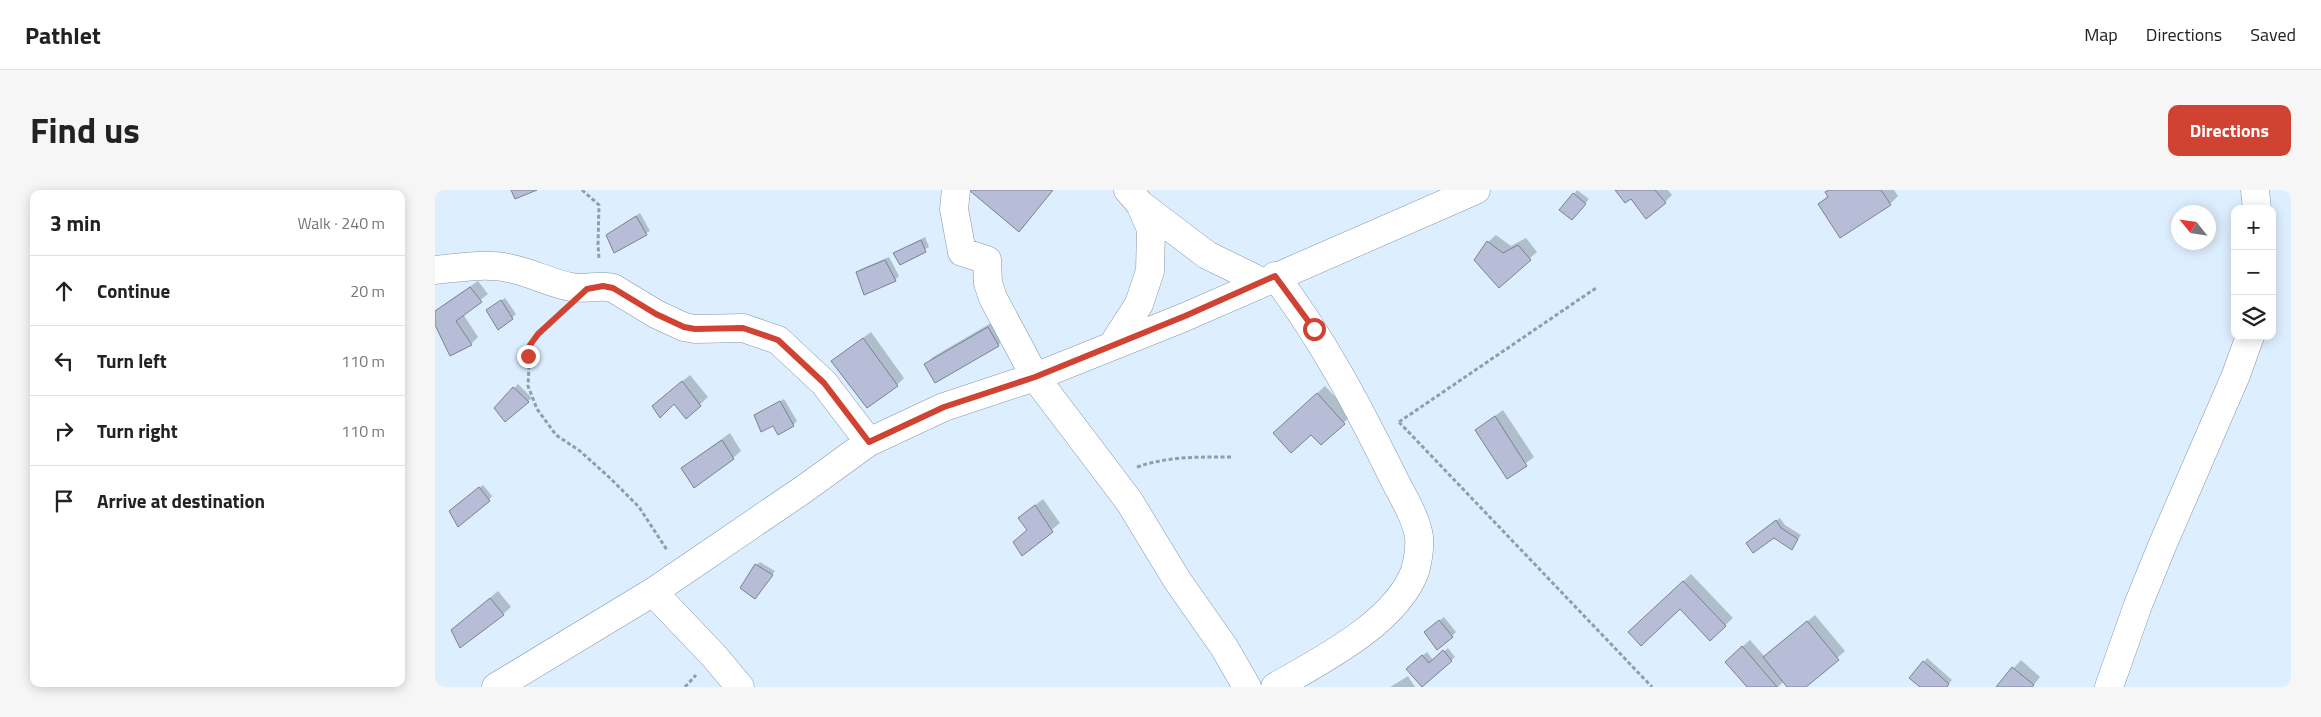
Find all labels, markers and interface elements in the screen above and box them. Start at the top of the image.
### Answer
text: Pathlet [25,17,101,53]
text: Map [2084,21,2118,48]
text: Directions [2146,21,2222,48]
text: Saved [2250,21,2296,48]
text: Find us [30,103,140,157]
button: Directions [2168,105,2291,156]
north arrow [2171,205,2216,250]
map controls [2231,205,2276,340]
button: + [2231,205,2276,250]
text: 3 min [50,207,101,239]
text: Walk · 240 m [297,211,385,235]
button: − [2231,250,2276,295]
text: Continue [97,276,170,305]
icon: ahead [50,277,78,305]
text: 20 m [350,279,385,303]
button: layers [2231,295,2276,340]
route start [1303,318,1326,341]
route end [517,345,540,368]
text: Turn left [97,346,167,375]
icon: left [50,347,78,375]
text: 110 m [341,349,385,373]
text: Turn right [97,416,178,445]
icon: right [50,417,78,445]
text: 110 m [341,419,385,443]
text: Arrive at destination [97,486,265,515]
icon: arrive [50,487,78,515]

